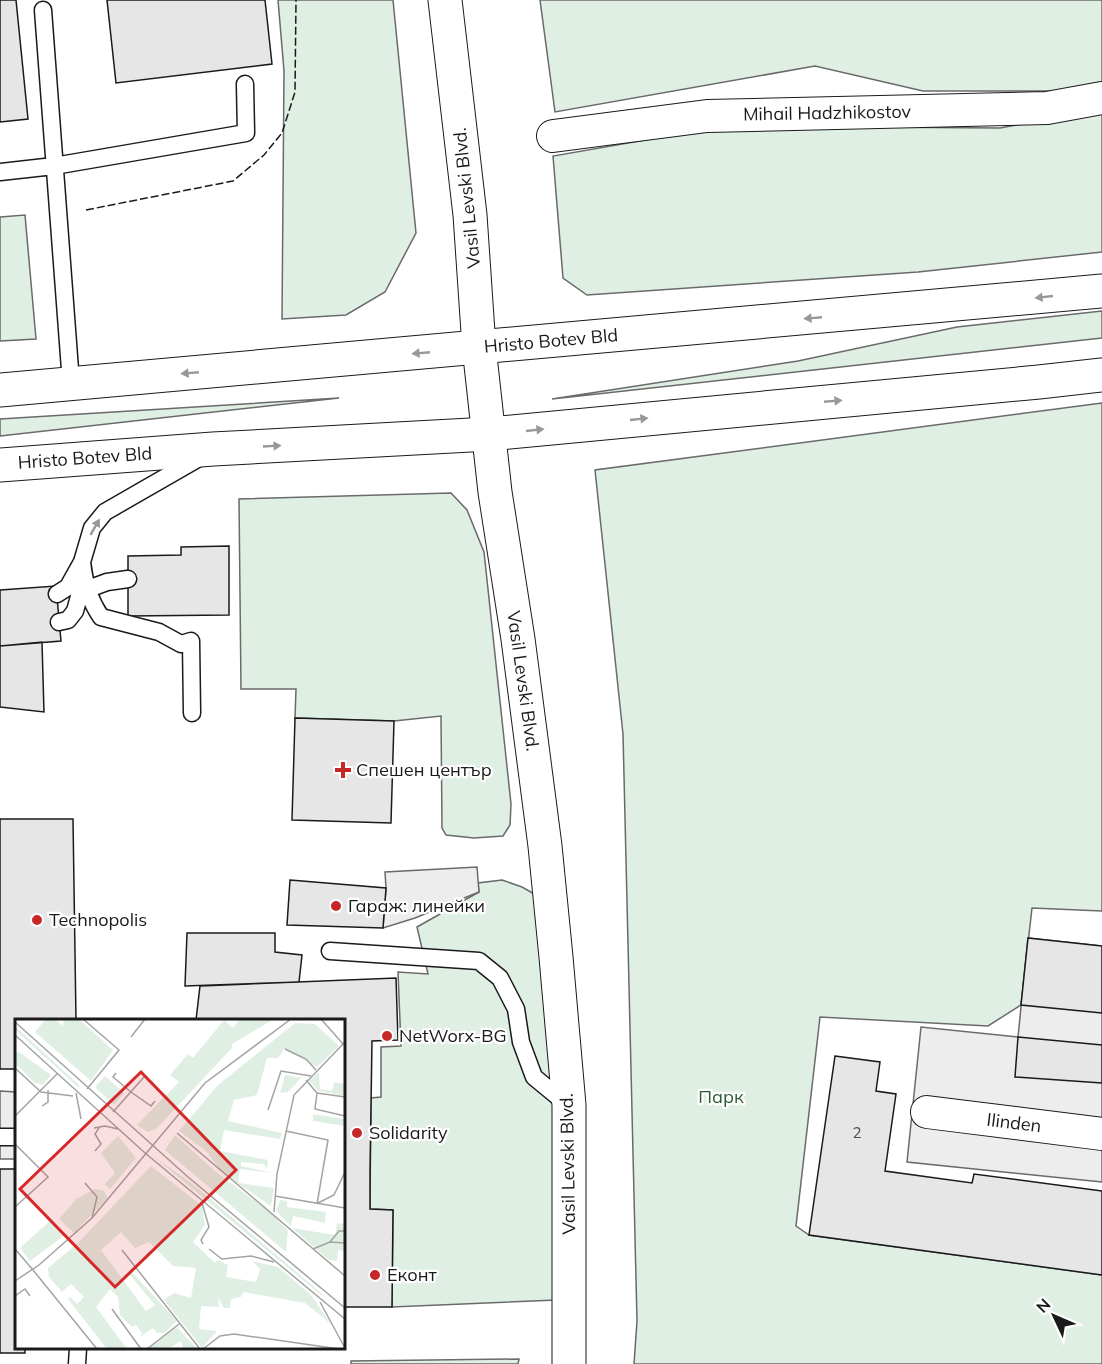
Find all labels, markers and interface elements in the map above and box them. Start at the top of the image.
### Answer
street label: Mihail Hadzhikostov [743,100,912,125]
street label: Vasil Levski Blvd. [448,127,485,270]
one-way arrow [1034,292,1053,302]
one-way arrow [804,313,823,323]
street label: Hristo Botev Bld [483,323,619,358]
one-way arrow [412,348,431,358]
one-way arrow [180,368,199,378]
one-way arrow [823,396,842,406]
one-way arrow [629,414,648,424]
one-way arrow [525,425,544,435]
street label: Hristo Botev Bld [17,441,153,474]
one-way arrow [262,441,281,451]
one-way arrow [90,518,100,535]
street label: Vasil Levski Blvd. [502,609,545,753]
place label: Спешен център [356,758,492,781]
marker: Спешен център [334,761,352,779]
place label: Гараж: линейки [348,894,485,917]
marker: Гараж: линейки [329,899,343,913]
place label: Technopolis [49,908,147,931]
marker: Technopolis [30,913,44,927]
inset map [15,1019,345,1349]
place label: NetWorx-BG [399,1024,507,1047]
marker: NetWorx-BG [380,1029,394,1043]
park label: Парк [698,1085,744,1108]
street label: Vasil Levski Blvd. [555,1093,580,1235]
street label: Ilinden [985,1108,1043,1137]
place label: Solidarity [369,1121,448,1144]
house number: 2 [852,1123,862,1142]
marker: Solidarity [350,1126,364,1140]
place label: Еконт [387,1263,437,1286]
marker: Еконт [368,1268,382,1282]
north arrow [1024,1286,1084,1346]
text: N [1032,1294,1055,1317]

